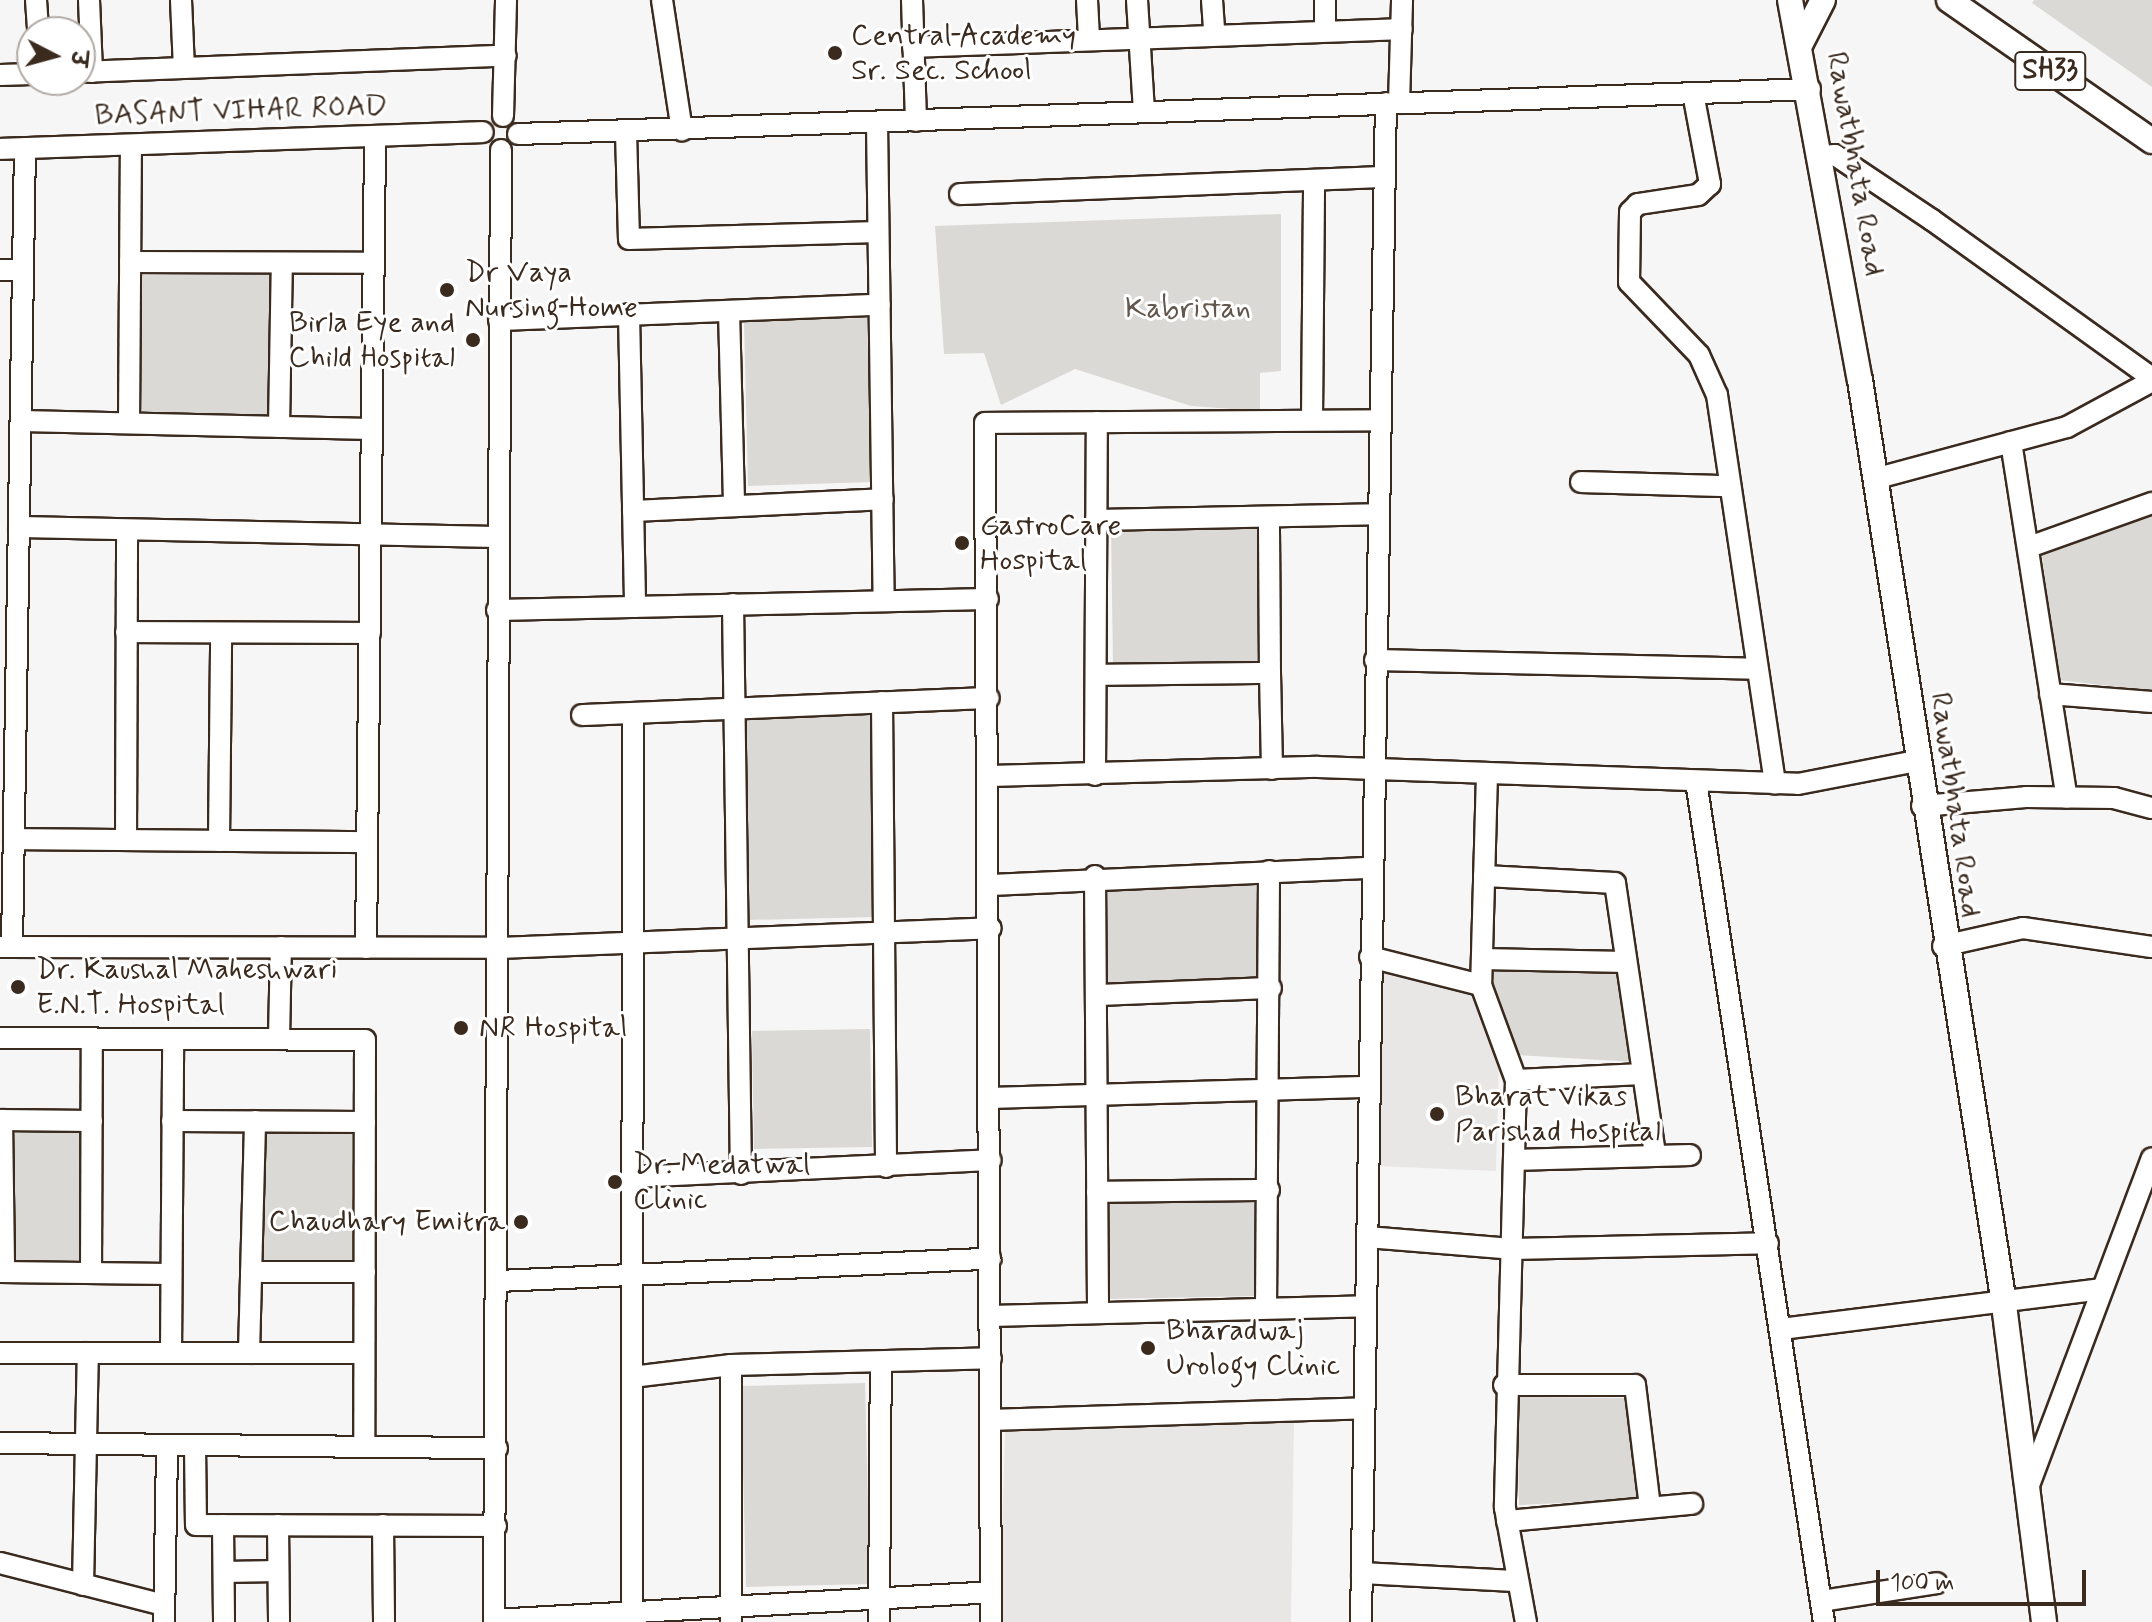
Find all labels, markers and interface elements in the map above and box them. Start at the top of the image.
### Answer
north arrow [16,16,96,96]
place label: Central Academy Sr. Sec. School [851,18,1082,88]
marker: Central Academy Sr. Sec. School [826,44,844,62]
road number: SH33 [2014,47,2086,95]
text: उ [63,50,93,67]
street label: Rawatbhata Road [1818,50,1892,278]
street label: BASANT VIHAR ROAD [94,88,388,134]
place label: Dr Vaya Nursing Home [465,255,642,326]
marker: Dr Vaya Nursing Home [436,279,458,301]
park label: Kabristan [1125,291,1251,327]
place label: Birla Eye and Child Hospital [276,305,455,376]
marker: Birla Eye and Child Hospital [462,329,484,351]
place label: GastroCare Hospital [980,508,1121,578]
marker: GastroCare Hospital [951,532,973,554]
street label: Rawatbhata Road [1922,691,1988,919]
place label: Dr. Kaushal Maheshwari E.N.T. Hospital [36,952,338,1022]
marker: Dr. Kaushal Maheshwari E.N.T. Hospital [7,976,29,998]
place label: NR Hospital [479,1010,631,1046]
marker: NR Hospital [450,1017,472,1039]
place label: Bharat Vikas Parishad Hospital [1455,1079,1676,1150]
marker: Bharat Vikas Parishad Hospital [1426,1103,1448,1125]
place label: Dr. Medatwal Clinic [633,1147,810,1218]
marker: Dr. Medatwal Clinic [604,1171,626,1193]
place label: Chaudhary Emitra [269,1204,505,1240]
marker: Chaudhary Emitra [512,1213,530,1231]
place label: Bharadwaj Urology Clinic [1166,1313,1340,1384]
marker: Bharadwaj Urology Clinic [1137,1337,1159,1359]
scale bar [1880,1554,2090,1604]
text: 100 m [1890,1568,1954,1599]

